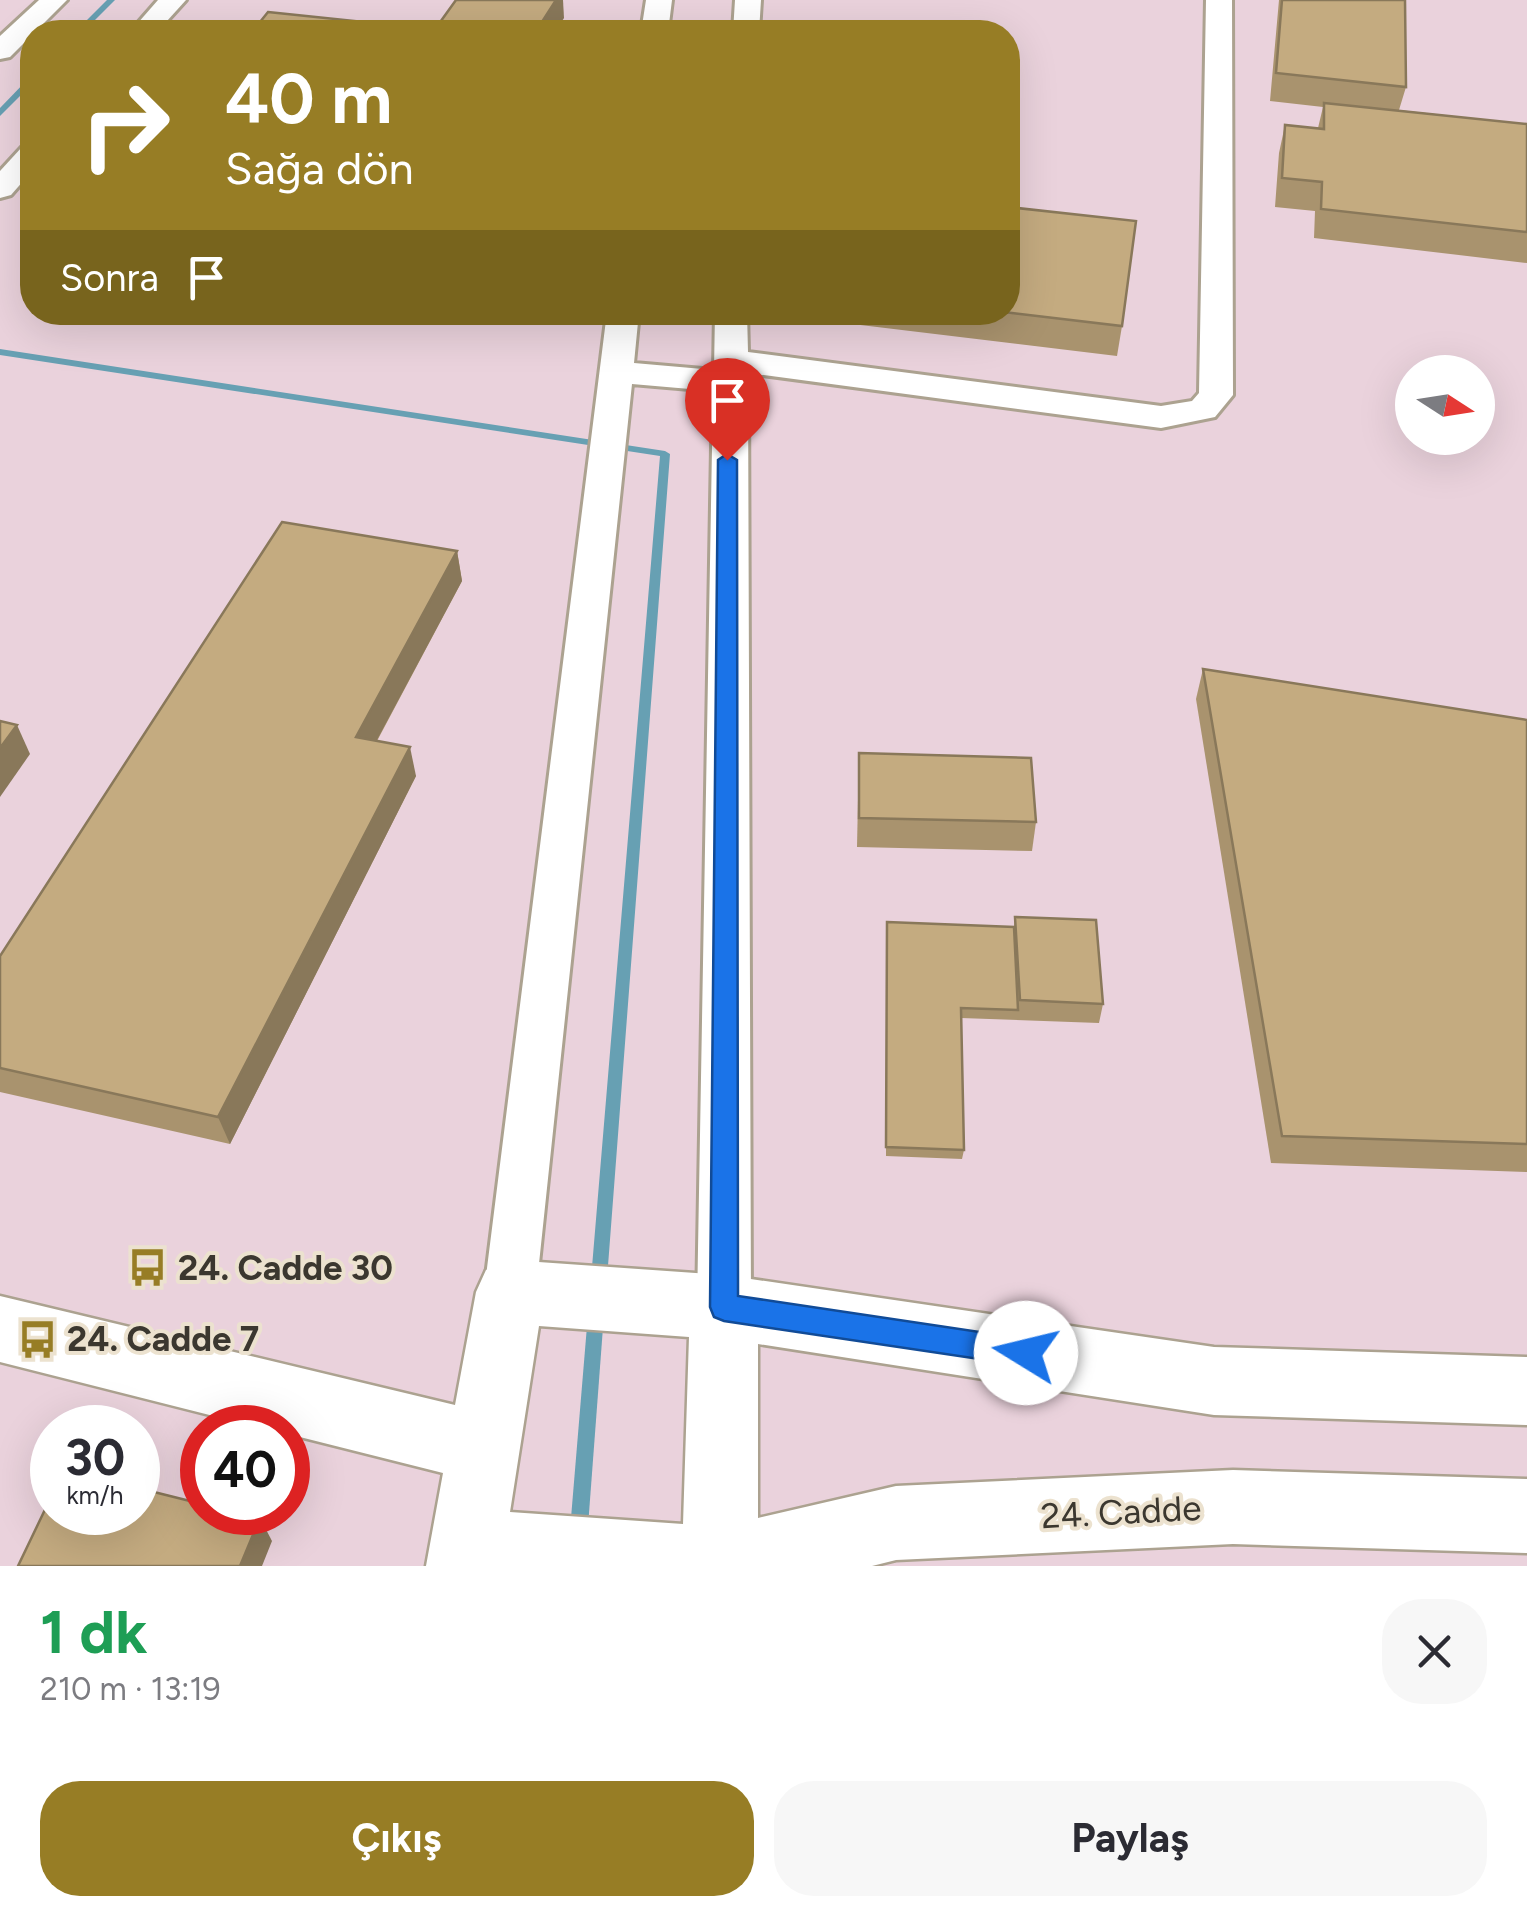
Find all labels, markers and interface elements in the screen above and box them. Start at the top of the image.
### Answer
text: 40 m [225,56,392,141]
icon: right [60,60,190,190]
text: Sağa dön [225,141,414,195]
icon: arrive [179,250,234,305]
text: Sonra [60,255,159,301]
north arrow [1395,355,1495,455]
map controls [1395,355,1495,455]
pin [685,358,770,461]
icon: arrive [700,373,755,428]
bus stop icon: 24. Cadde 30 [127,1247,169,1289]
place label: 24. Cadde 30 [178,1247,393,1289]
position arrow [974,1301,1078,1405]
bus stop icon: 24. Cadde 7 [16,1318,58,1360]
place label: 24. Cadde 7 [67,1318,259,1360]
speed limit sign: 40 [180,1405,310,1535]
text: 30 [65,1427,125,1488]
text: km/h [66,1480,124,1510]
street label: 24. Cadde [1040,1487,1202,1537]
text: 1 dk [40,1596,148,1668]
button: close [1382,1599,1487,1704]
text: 210 m · 13:19 [40,1670,221,1708]
button: Çıkış [40,1781,754,1896]
button: Paylaş [774,1781,1487,1896]

